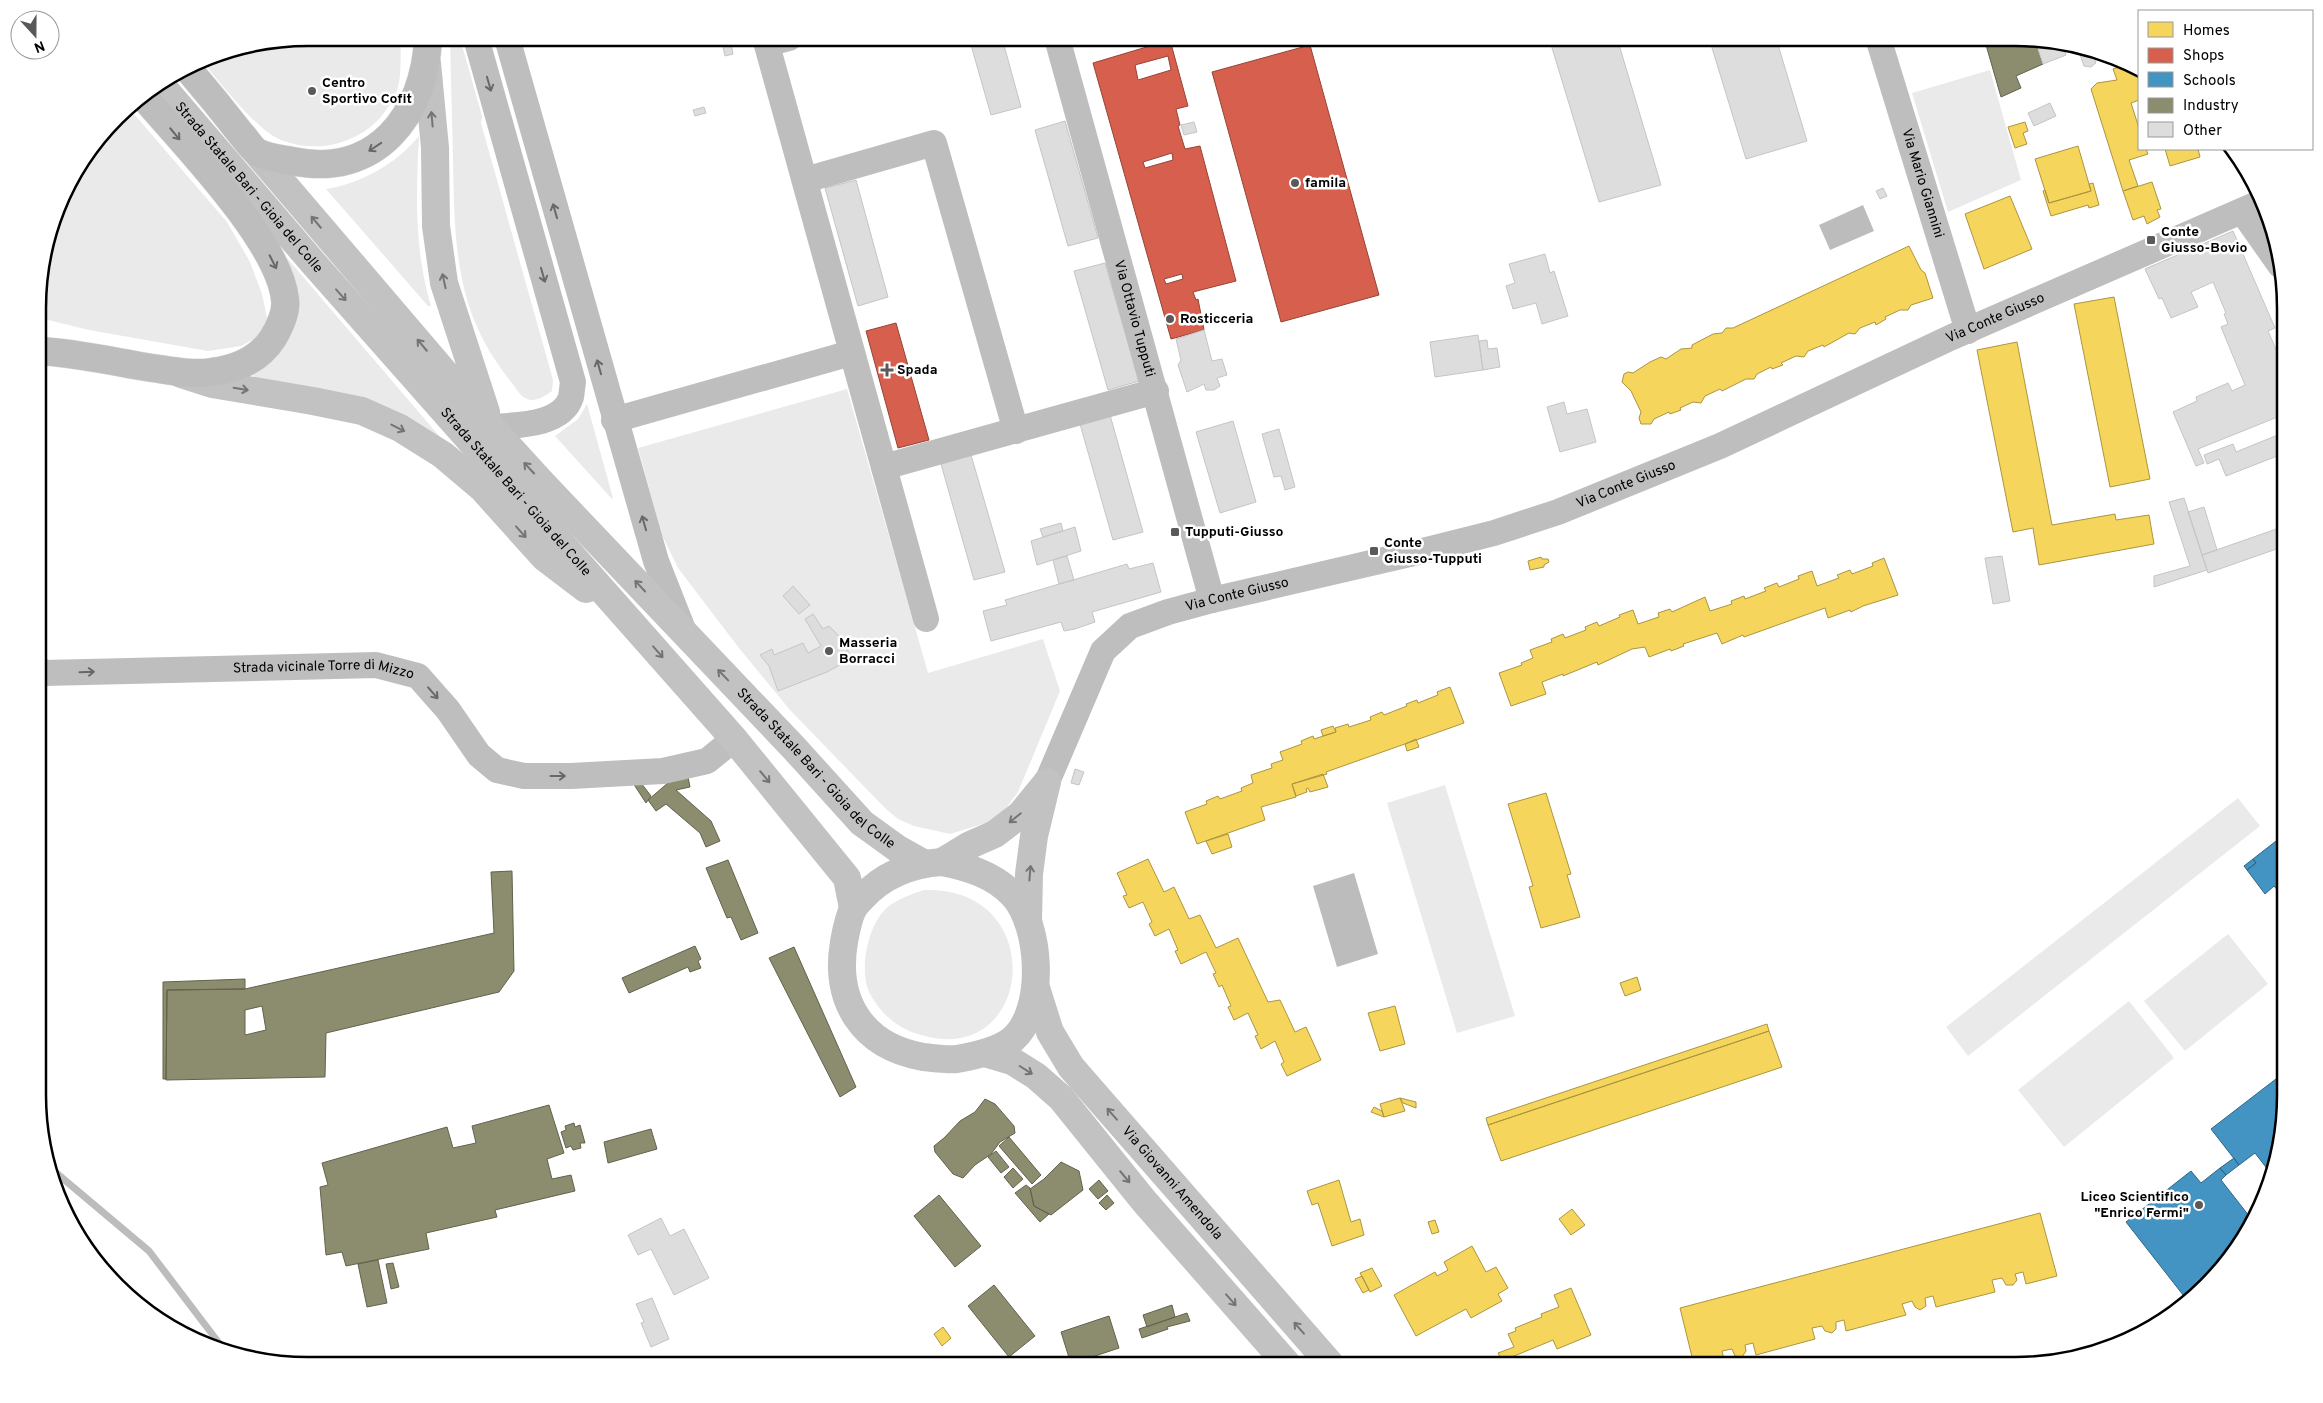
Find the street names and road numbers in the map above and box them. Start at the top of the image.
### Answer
street label: Strada Statale Bari - Gioia del Colle [171,99,326,277]
street label: Via Mario Giannini [1898,127,1947,240]
street label: Via Ottavio Tupputi [1110,258,1159,379]
street label: Via Conte Giusso [1943,289,2047,347]
street label: Strada Statale Bari - Gioia del Colle [437,404,595,580]
street label: Via Conte Giusso [1574,456,1678,512]
street label: Via Conte Giusso [1183,574,1291,615]
street label: Strada vicinale Torre di Mizzo [233,657,416,683]
street label: Strada Statale Bari - Gioia del Colle [733,685,898,853]
street label: Via Giovanni Amendola [1118,1123,1226,1243]

